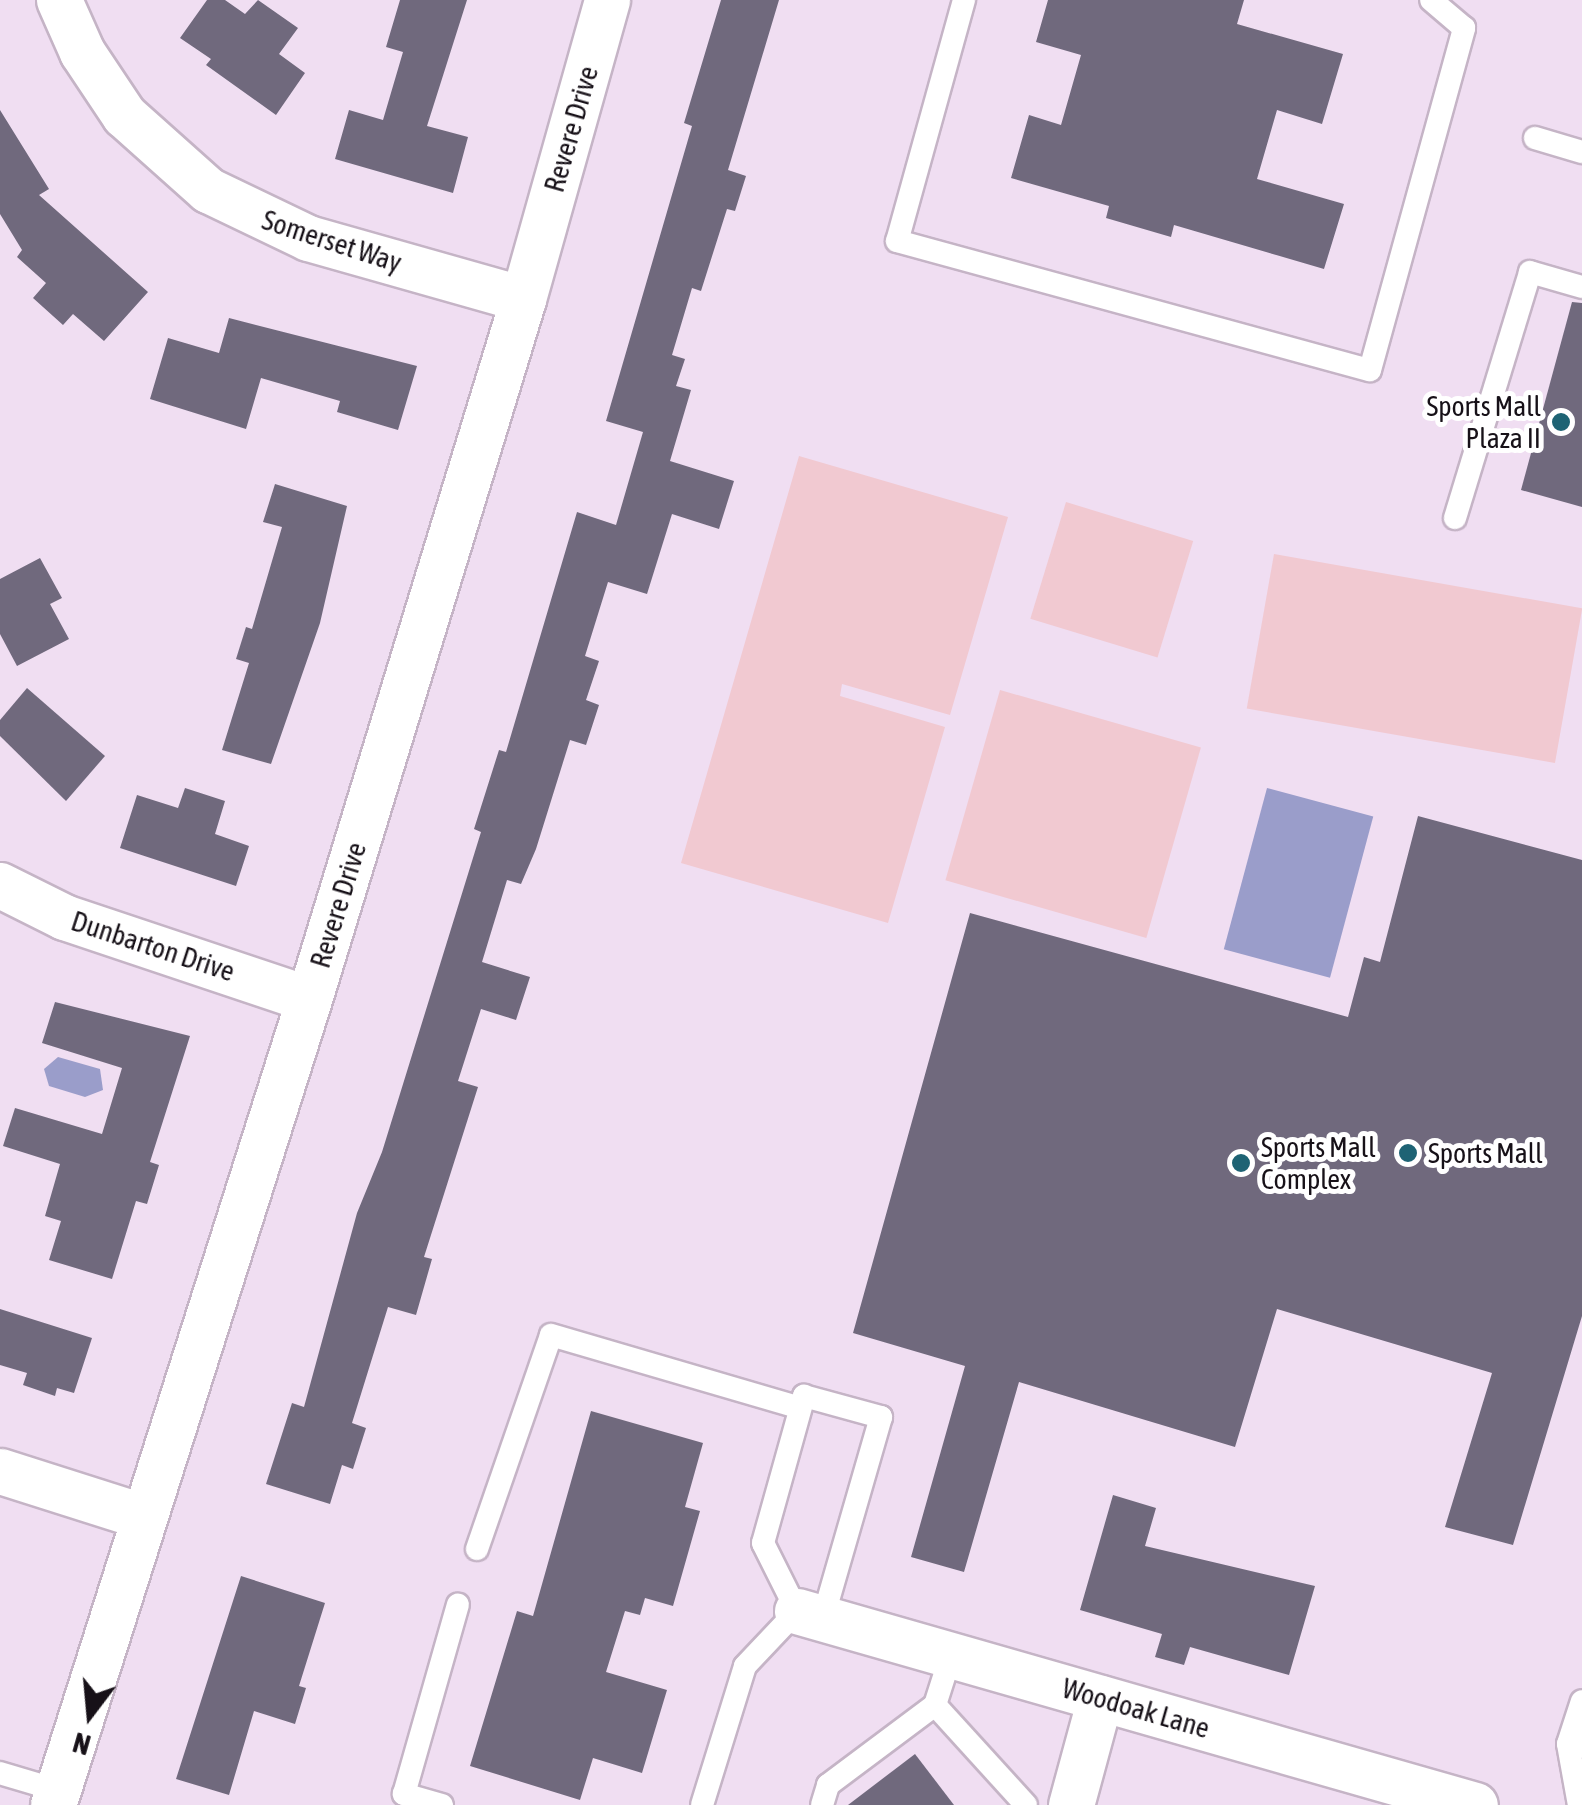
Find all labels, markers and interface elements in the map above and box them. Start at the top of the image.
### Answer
street label: Revere Drive [537,62,605,196]
street label: Somerset Way [258,203,406,279]
place label: Sports Mall Plaza II [1426,389,1541,455]
marker: Sports Mall Plaza II [1550,411,1572,433]
street label: Revere Drive [303,838,373,972]
street label: Dunbarton Drive [67,904,239,988]
place label: Sports Mall Complex [1261,1130,1376,1196]
place label: Sports Mall [1428,1136,1543,1170]
marker: Sports Mall [1397,1142,1419,1164]
marker: Sports Mall Complex [1230,1152,1252,1174]
north arrow [40,1665,140,1765]
street label: Woodoak Lane [1059,1671,1213,1745]
text: N [69,1726,94,1761]

